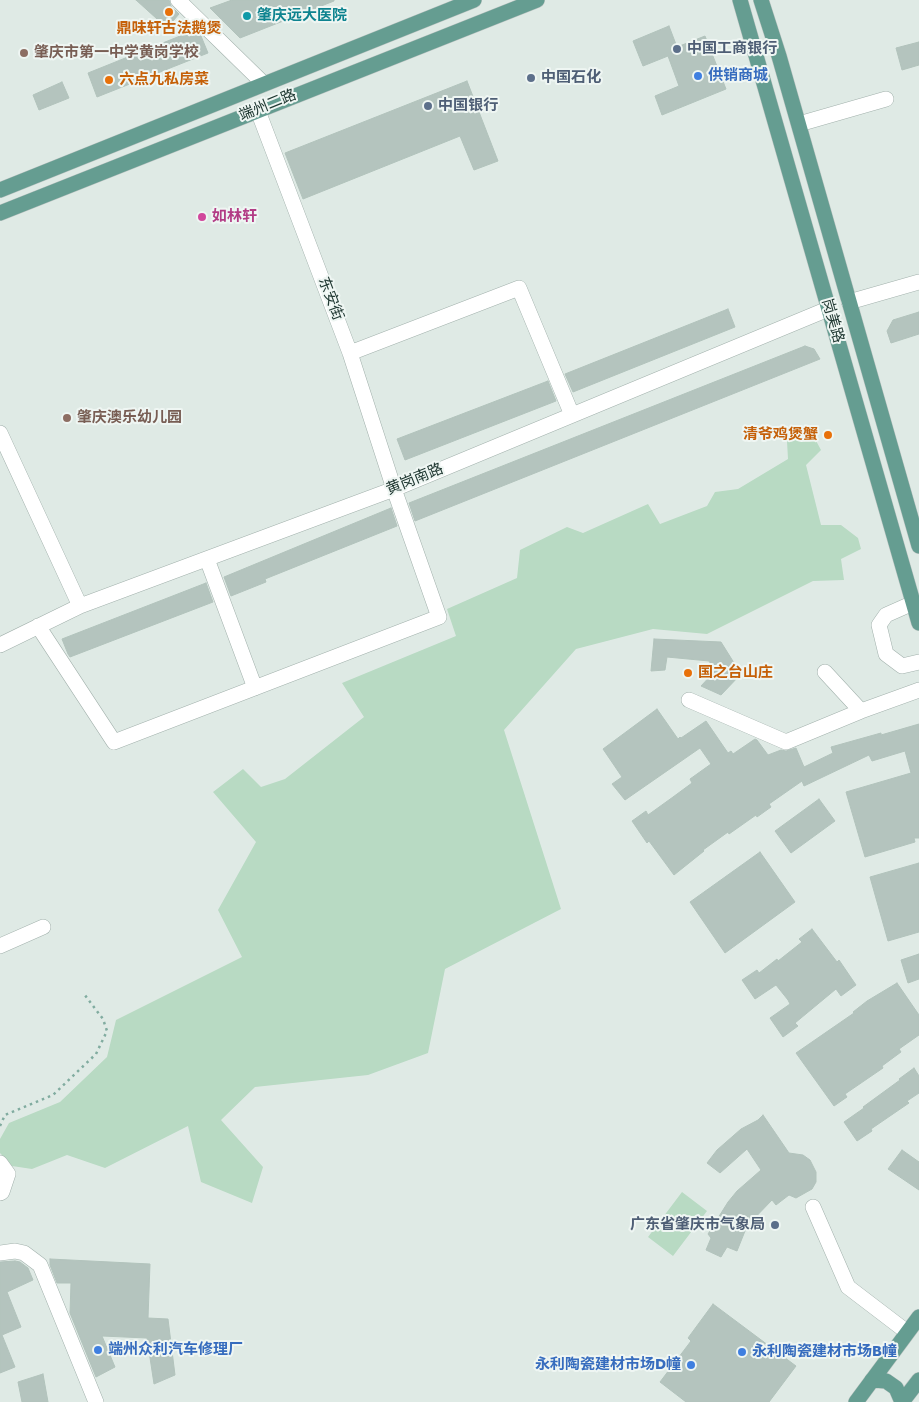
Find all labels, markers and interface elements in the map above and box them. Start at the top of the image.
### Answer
marker: 鼎味轩古法鹅煲 [163,6,175,18]
place label: 肇庆远大医院 [257,7,347,25]
marker: 肇庆远大医院 [241,10,253,22]
place label: 鼎味轩古法鹅煲 [117,20,221,38]
place label: 中国工商银行 [687,40,777,58]
marker: 中国工商银行 [671,43,683,55]
place label: 肇庆市第一中学黄岗学校 [34,44,199,62]
marker: 肇庆市第一中学黄岗学校 [18,47,30,59]
place label: 供销商城 [708,67,768,85]
place label: 中国石化 [541,69,601,87]
marker: 供销商城 [692,70,704,82]
place label: 六点九私房菜 [119,71,209,89]
marker: 中国石化 [525,72,537,84]
marker: 六点九私房菜 [103,74,115,86]
street label: 端州二路 [237,86,299,126]
place label: 中国银行 [438,97,498,115]
marker: 中国银行 [422,100,434,112]
place label: 如林轩 [212,208,257,226]
marker: 如林轩 [196,211,208,223]
street label: 东安街 [314,275,346,323]
street label: 岗美路 [817,297,847,345]
place label: 肇庆澳乐幼儿园 [77,409,182,427]
marker: 肇庆澳乐幼儿园 [61,412,73,424]
place label: 清爷鸡煲蟹 [743,426,818,444]
marker: 清爷鸡煲蟹 [822,429,834,441]
street label: 黄岗南路 [384,460,446,500]
place label: 国之台山庄 [698,664,773,682]
marker: 国之台山庄 [682,667,694,679]
place label: 广东省肇庆市气象局 [630,1216,765,1234]
marker: 广东省肇庆市气象局 [769,1219,781,1231]
place label: 端州众利汽车修理厂 [108,1341,243,1359]
place label: 永利陶瓷建材市场B幢 [752,1343,897,1361]
marker: 端州众利汽车修理厂 [92,1344,104,1356]
marker: 永利陶瓷建材市场B幢 [736,1346,748,1358]
place label: 永利陶瓷建材市场D幢 [535,1356,681,1374]
marker: 永利陶瓷建材市场D幢 [685,1359,697,1371]

